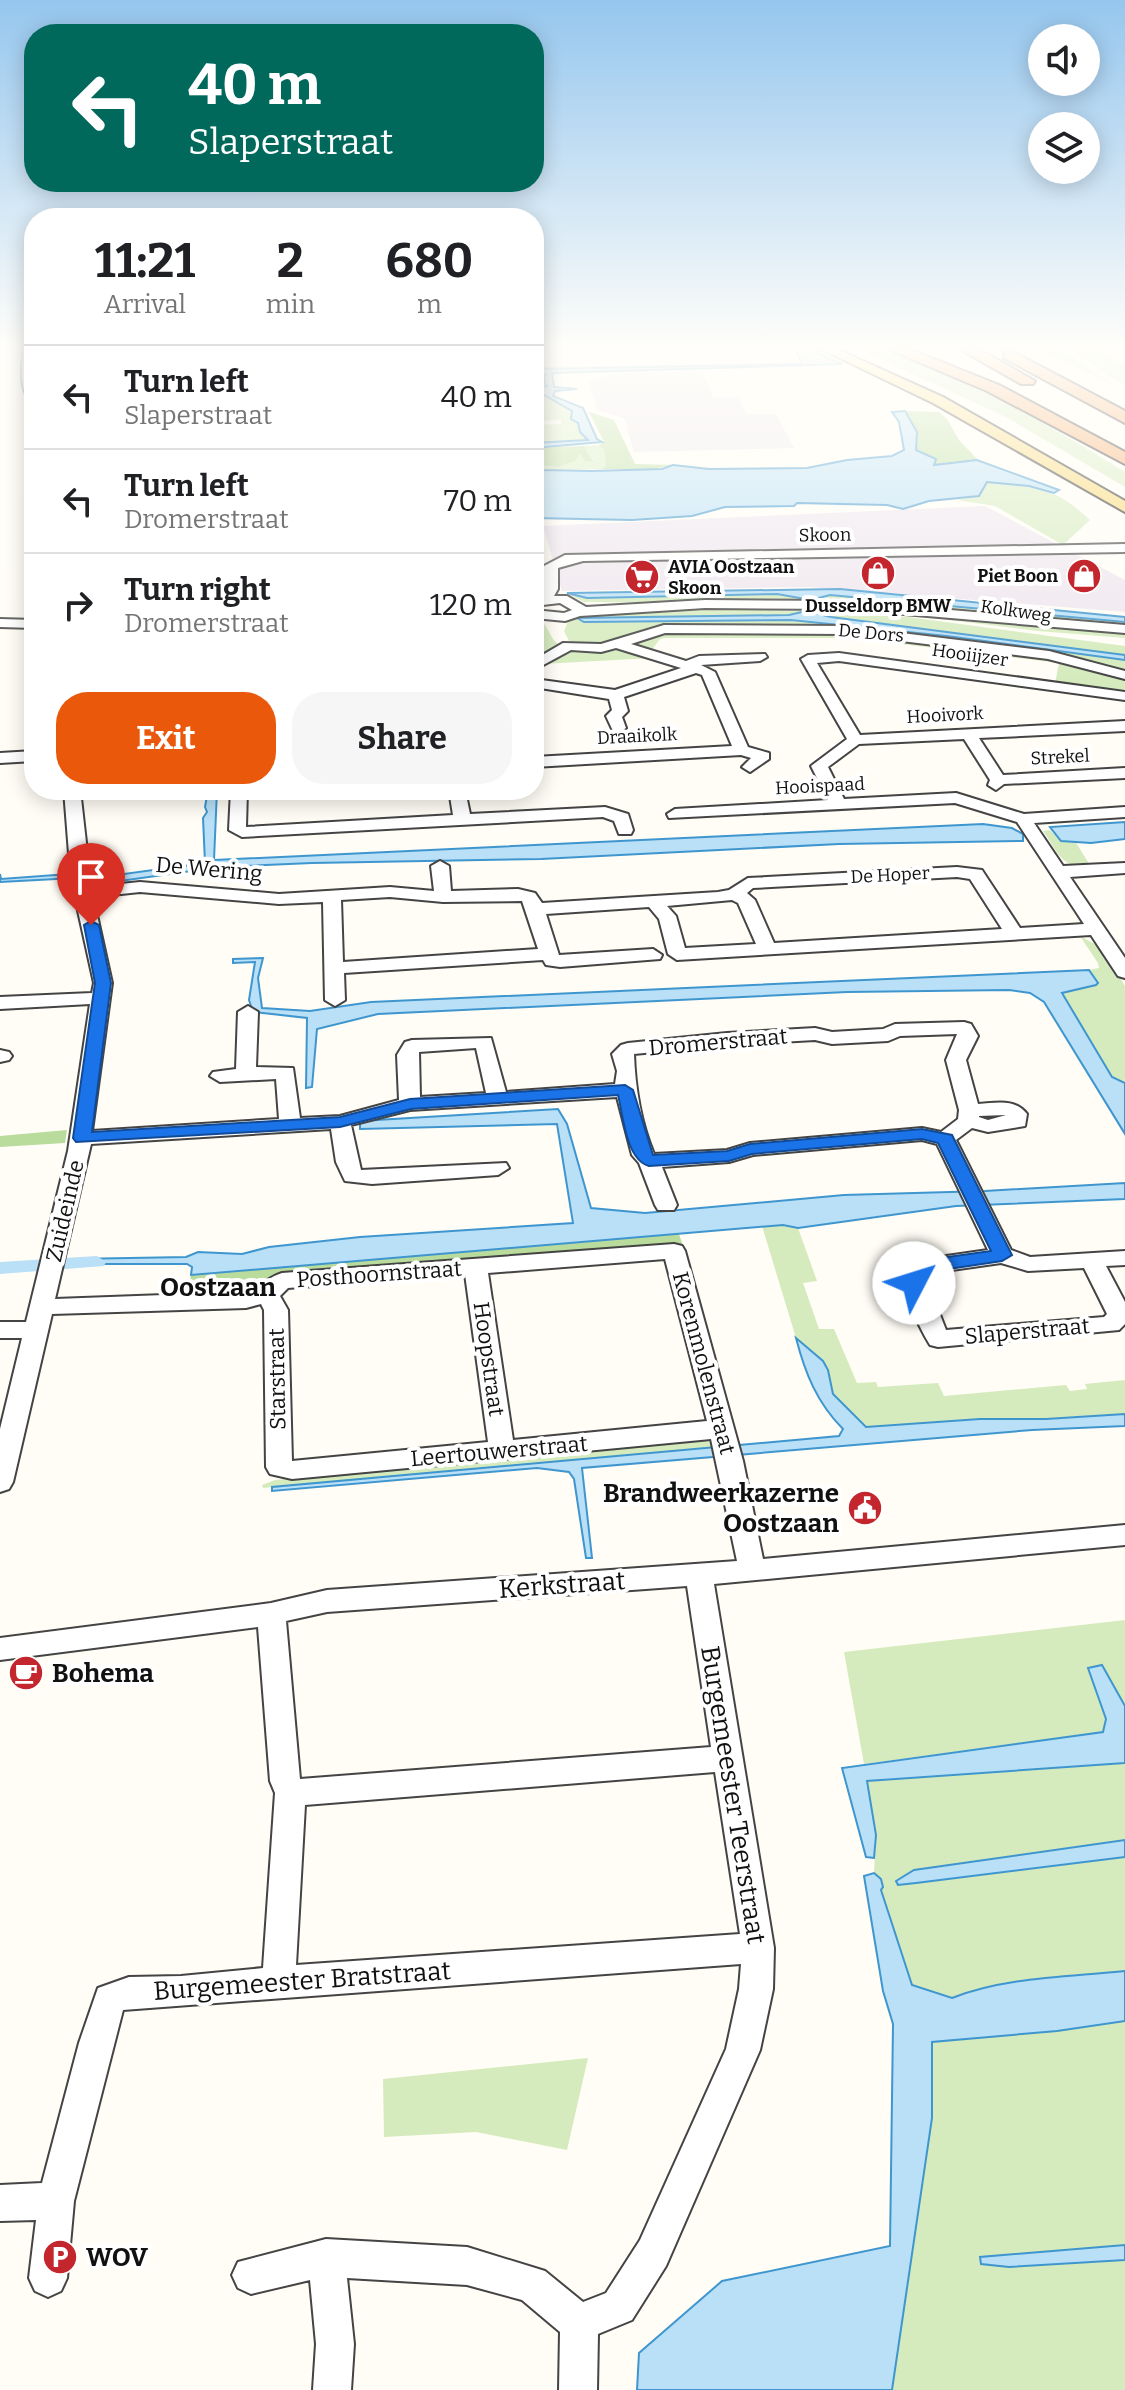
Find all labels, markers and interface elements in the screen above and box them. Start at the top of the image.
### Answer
map controls [1028,24,1100,184]
button: sound [1028,24,1100,96]
text: 40 m [188,52,321,119]
icon: left [56,56,160,160]
button: layers [1028,112,1100,184]
text: Slaperstraat [188,120,393,164]
text: 11:21 [95,232,195,290]
text: 2 [277,232,304,290]
text: 680 [386,232,473,290]
text: Arrival [104,289,186,320]
text: min [266,289,315,320]
text: m [417,289,442,320]
text: Turn left [124,364,249,400]
icon: left [56,375,100,419]
text: 40 m [441,379,512,415]
text: Slaperstraat [124,400,272,431]
text: Turn left [124,468,249,504]
icon: left [56,479,100,523]
text: 70 m [444,483,512,519]
text: Dromerstraat [124,504,289,535]
street label: Skoon [799,524,852,546]
shop icon: Dusseldorp BMW [859,554,897,592]
place label: AVIA Oostzaan Skoon [668,556,795,599]
shop icon: Piet Boon [1065,557,1103,595]
supermarket icon: AVIA Oostzaan Skoon [623,558,661,596]
place label: Piet Boon [977,565,1058,587]
text: Turn right [124,572,271,608]
icon: right [56,583,100,627]
text: 120 m [430,587,512,623]
place label: Dusseldorp BMW [805,595,952,617]
street label: Kolkweg [979,595,1053,627]
text: Dromerstraat [124,608,289,639]
street label: De Dors [837,619,905,647]
street label: Hooiijzer [930,639,1010,671]
button: Exit [56,692,276,784]
button: Share [292,692,512,784]
street label: Hooivork [906,702,985,728]
street label: Draaikolk [596,723,678,749]
street label: Strekel [1030,744,1090,770]
street label: Hooispaad [775,773,866,799]
pin [57,843,125,925]
street label: De Wering [154,851,264,887]
icon: arrive [69,855,113,899]
street label: De Hoper [850,862,930,888]
street label: Dromerstraat [647,1022,789,1062]
street label: Zuideinde [40,1157,90,1265]
position arrow [872,1241,956,1325]
street label: Posthoornstraat [295,1255,463,1293]
street label: Korenmolenstraat [667,1269,741,1457]
district label: Oostzaan [160,1272,276,1303]
street label: Hoopstraat [468,1300,510,1418]
street label: Slaperstraat [963,1312,1091,1350]
street label: Starstraat [263,1328,291,1430]
street label: Leertouwerstraat [409,1430,589,1472]
place label: Brandweerkazerne Oostzaan [603,1478,839,1539]
public building icon: Brandweerkazerne Oostzaan [846,1489,884,1527]
street label: Kerkstraat [498,1565,627,1605]
street label: Burgemeester Teerstraat [694,1644,772,1947]
cafe icon: Bohema [7,1654,45,1692]
place label: Bohema [52,1658,154,1689]
street label: Burgemeester Bratstraat [152,1955,452,2007]
parking icon: WOV [41,2238,79,2276]
place label: WOV [86,2242,149,2273]

